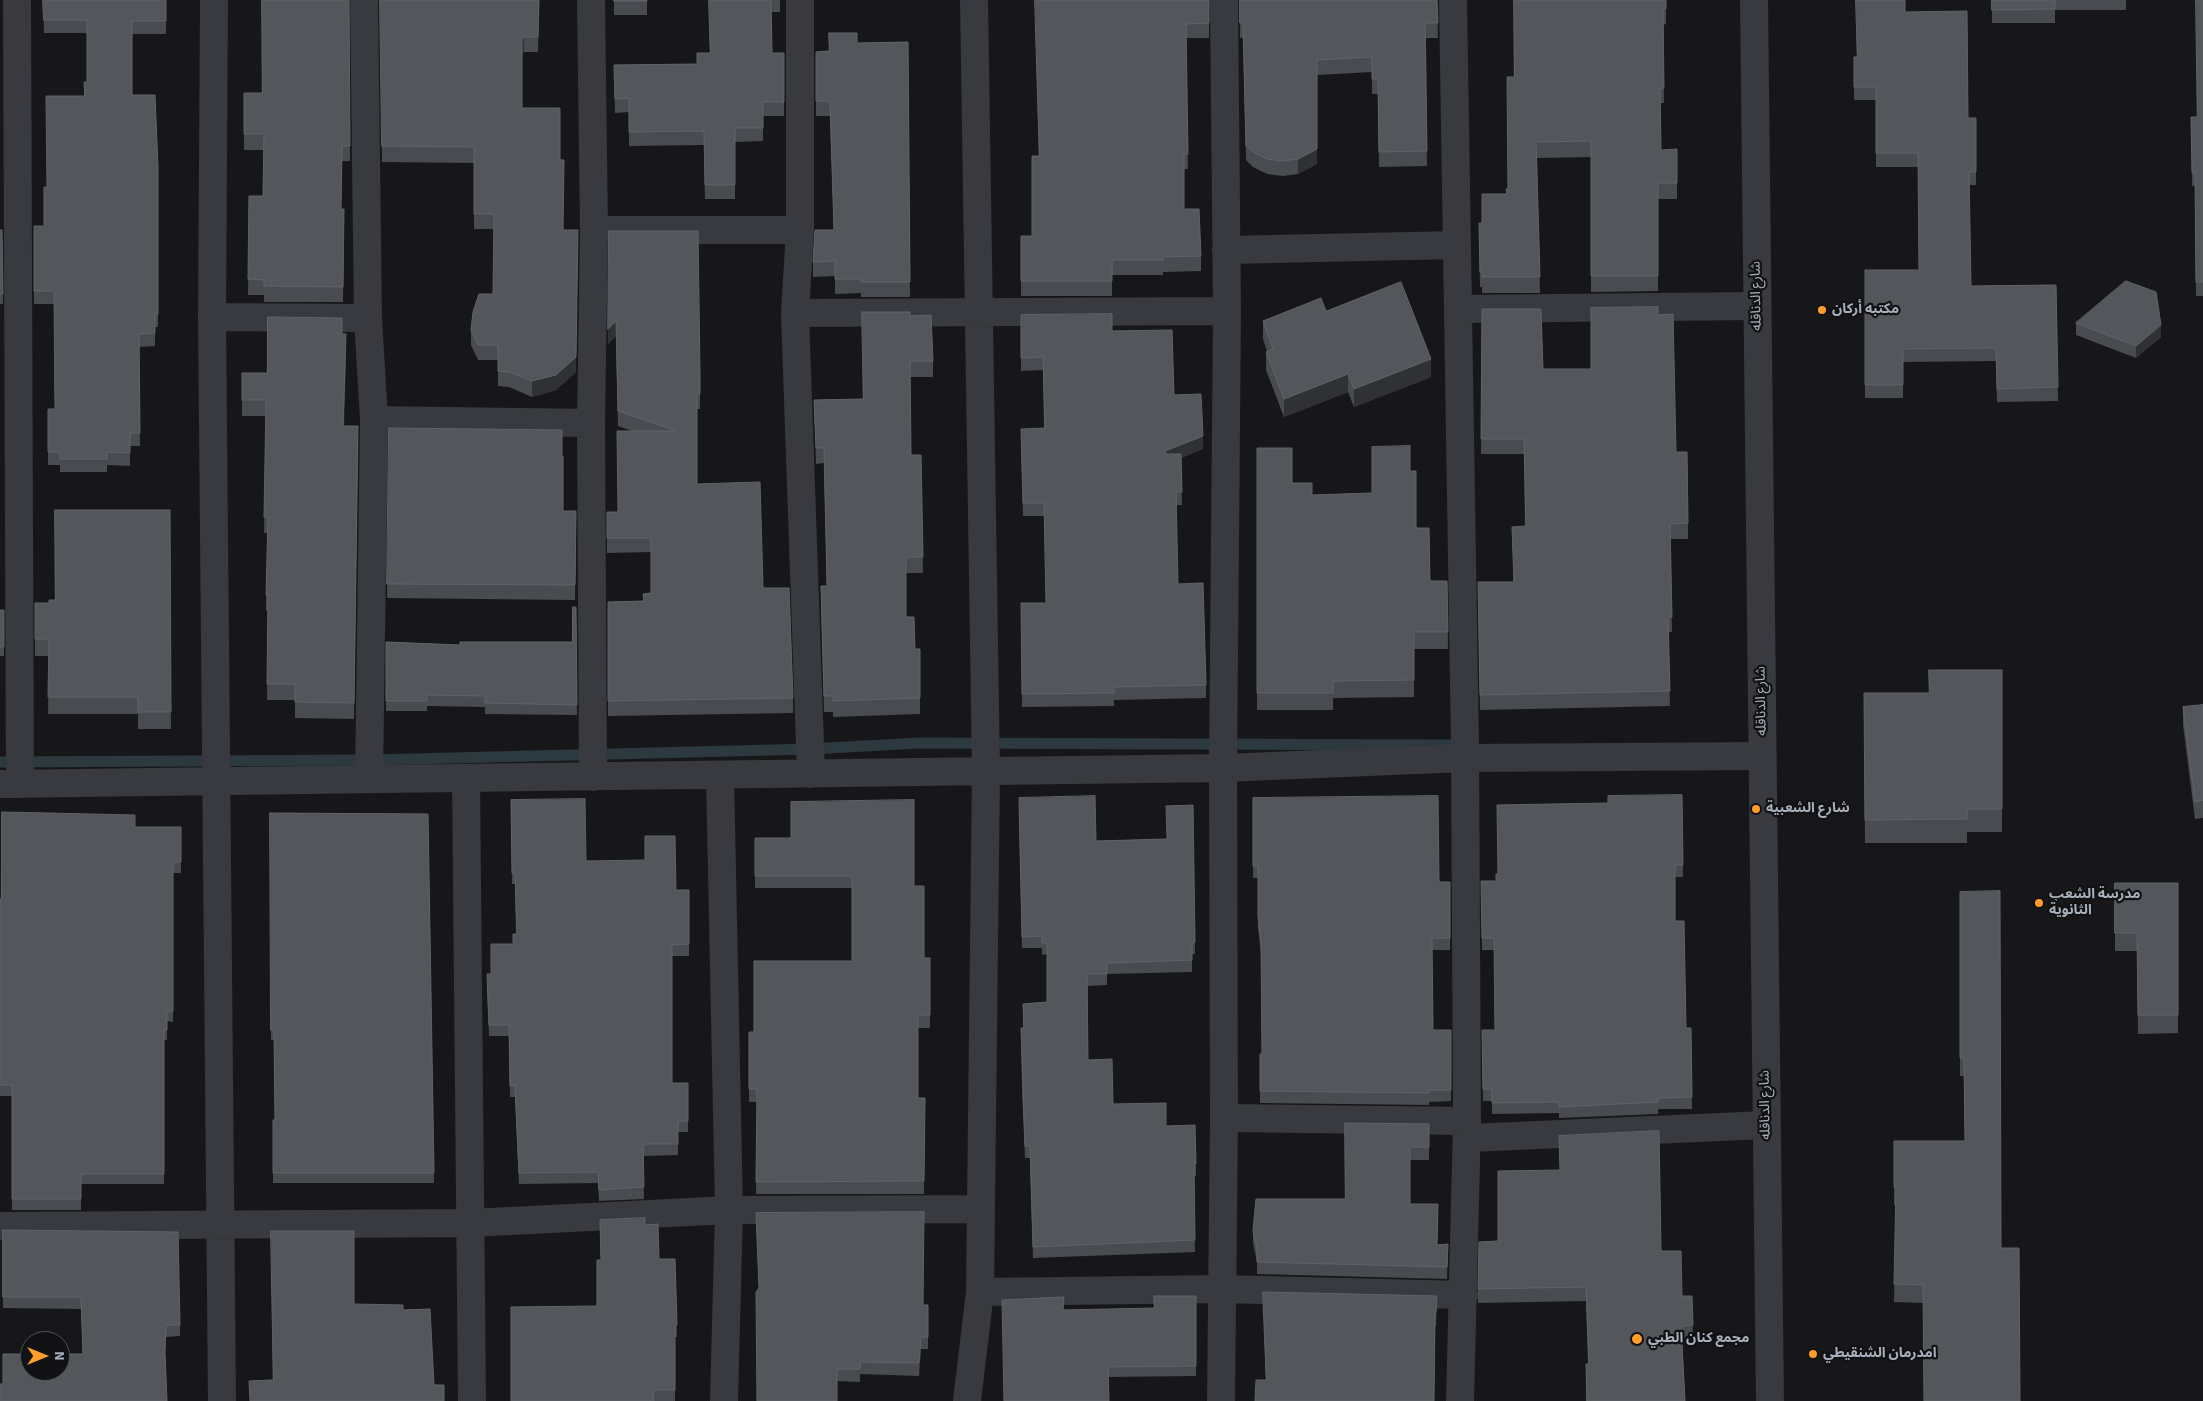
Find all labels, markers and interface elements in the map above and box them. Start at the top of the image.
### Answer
street label: شارع الدناقله [1748,261,1766,331]
place label: مكتبه أركان [1832,302,1899,318]
marker: مكتبه أركان [1816,304,1828,316]
street label: شارع الدناقله [1753,666,1771,736]
place label: شارع الشعبية [1766,801,1850,817]
marker: شارع الشعبية [1750,803,1762,815]
place label: مدرسة الشعب الثانوية [2049,887,2140,920]
marker: مدرسة الشعب الثانوية [2033,897,2045,909]
street label: شارع الدناقله [1757,1070,1775,1140]
north arrow [20,1331,70,1381]
place label: مجمع كنان الطبي [1648,1331,1749,1347]
marker: مجمع كنان الطبي [1630,1332,1644,1346]
place label: امدرمان الشنقيطي [1823,1346,1937,1362]
marker: امدرمان الشنقيطي [1807,1348,1819,1360]
text: N [49,1351,69,1361]

